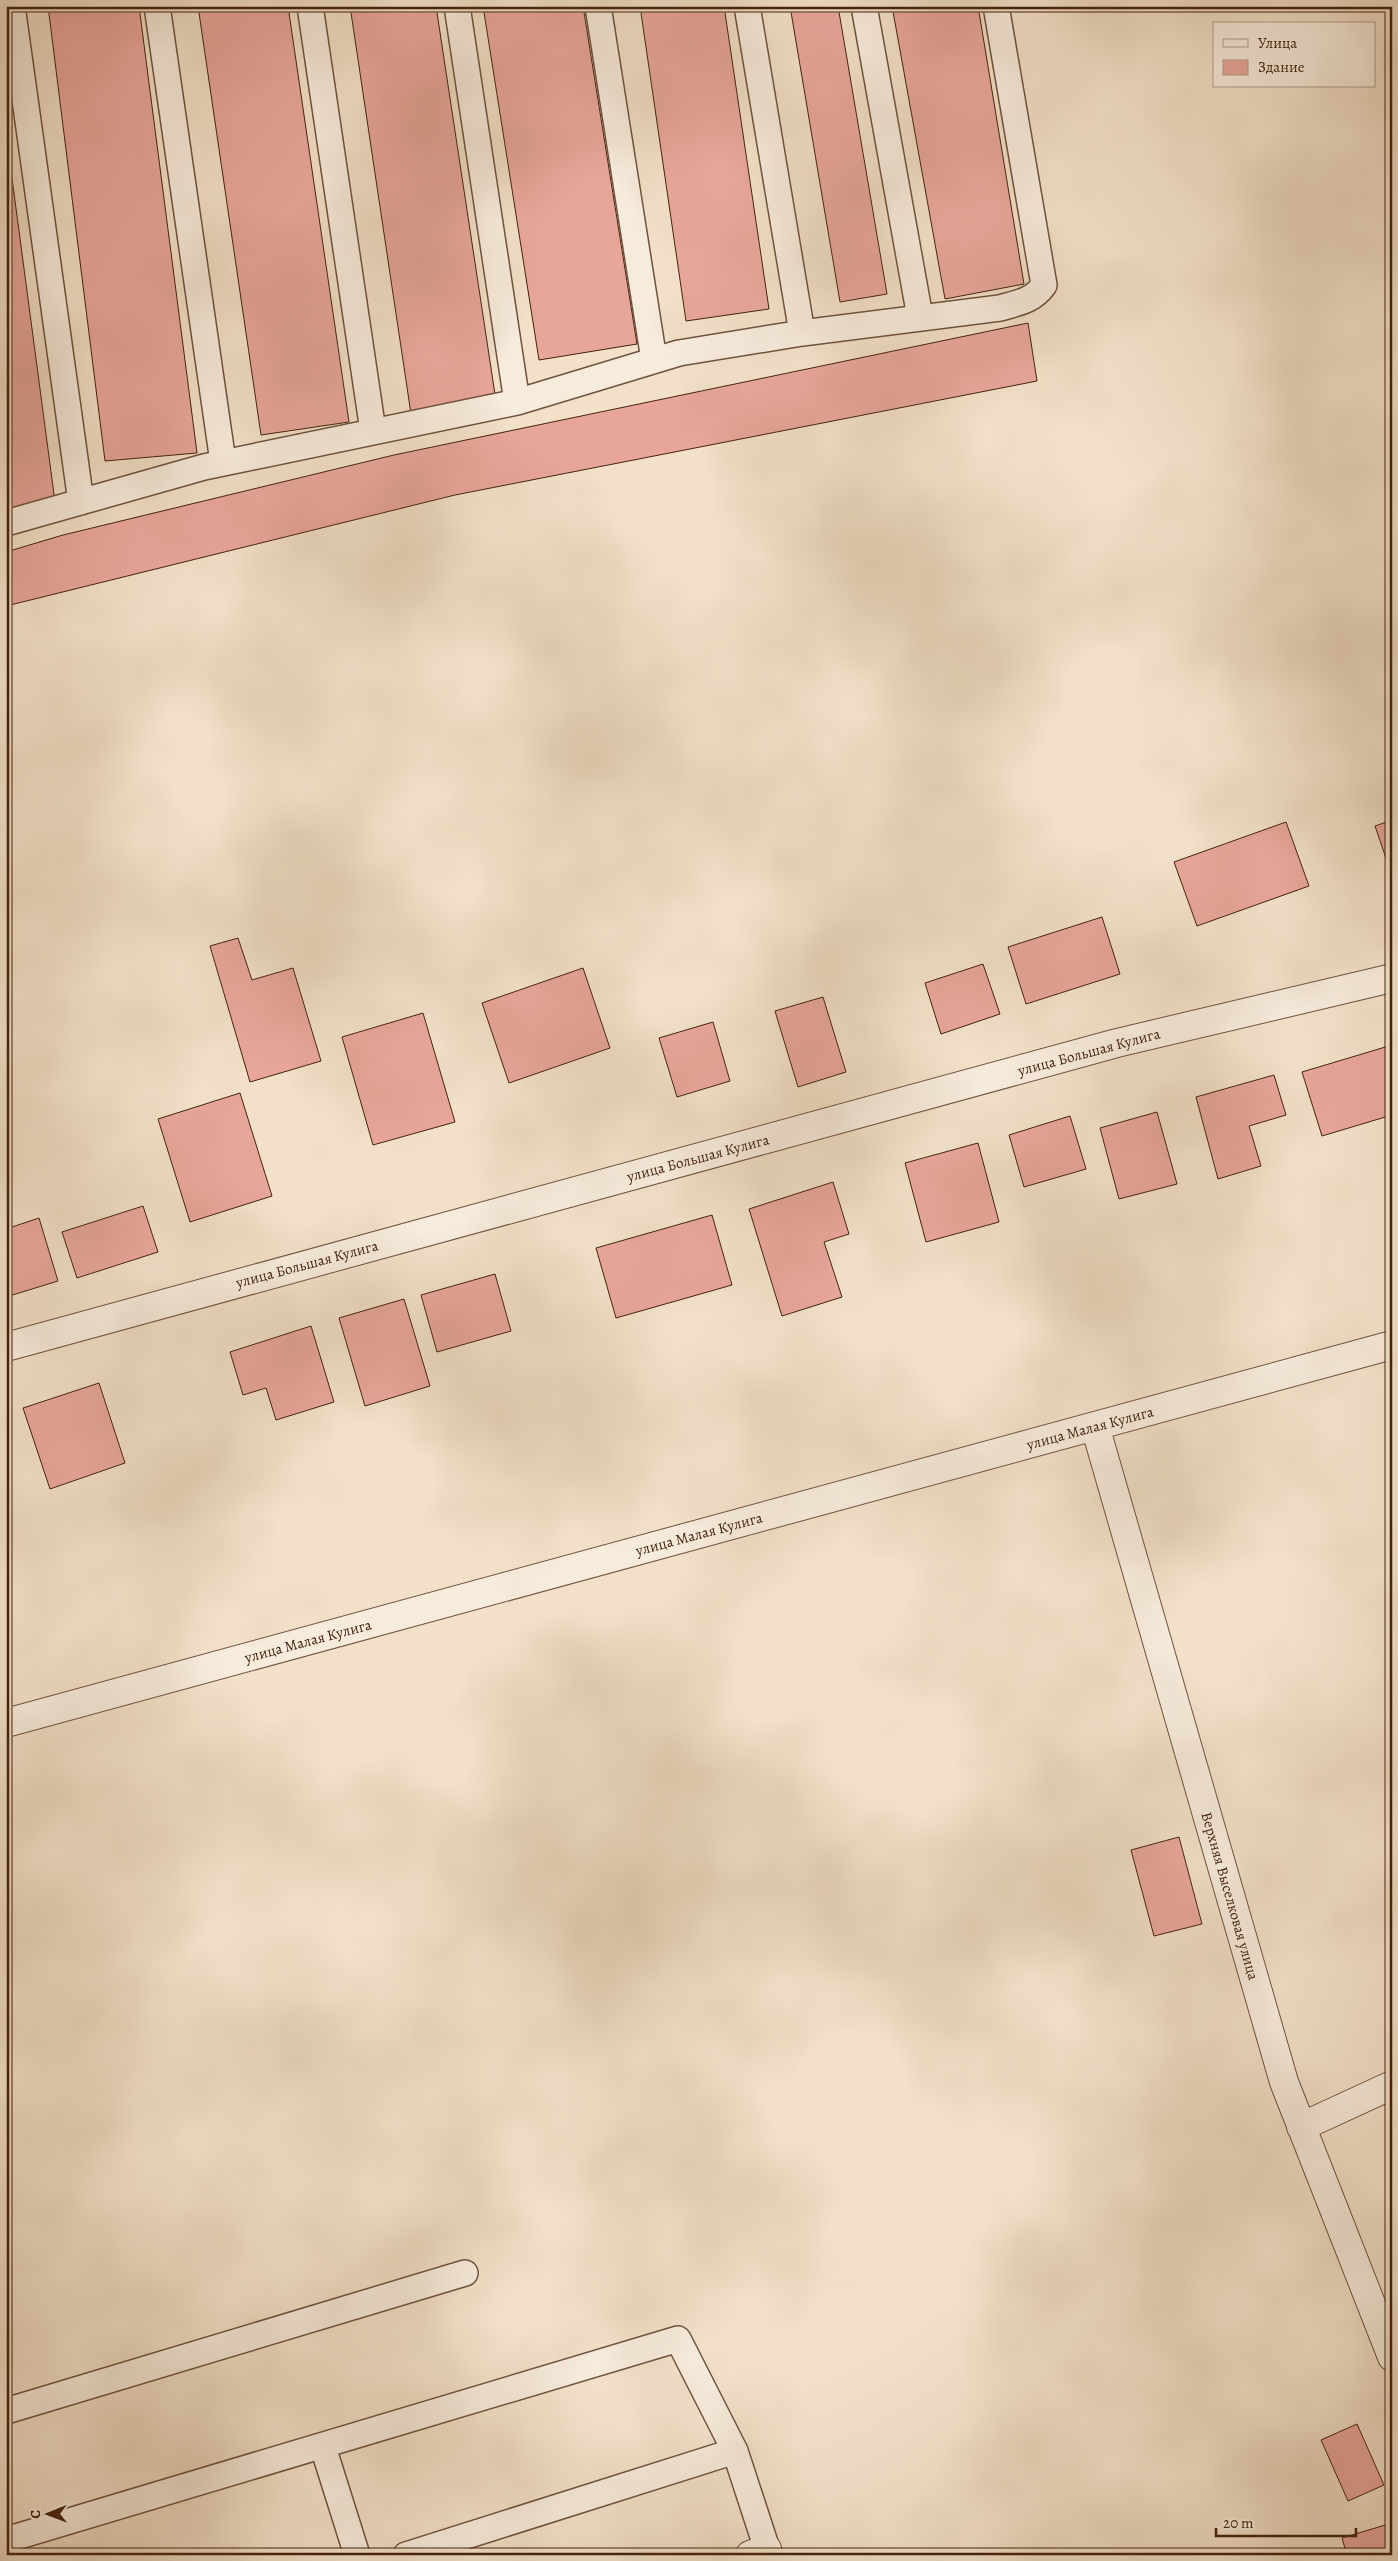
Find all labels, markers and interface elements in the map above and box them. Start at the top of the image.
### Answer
legend [1213,22,1376,88]
text: Улица [1258,33,1297,53]
text: Здание [1258,57,1305,77]
street label: улица Большая Кулига [1015,1023,1162,1081]
street label: улица Большая Кулига [624,1129,771,1187]
street label: улица Большая Кулига [233,1235,380,1293]
street label: улица Малая Кулига [1023,1401,1156,1455]
street label: улица Малая Кулига [632,1507,765,1561]
street label: улица Малая Кулига [241,1614,374,1668]
street label: Верхняя Выселковая улица [1196,1810,1264,1982]
north arrow [22,2488,72,2538]
scale bar [1216,2506,1356,2538]
text: С [26,2509,45,2519]
text: 20 m [1223,2513,1254,2533]

